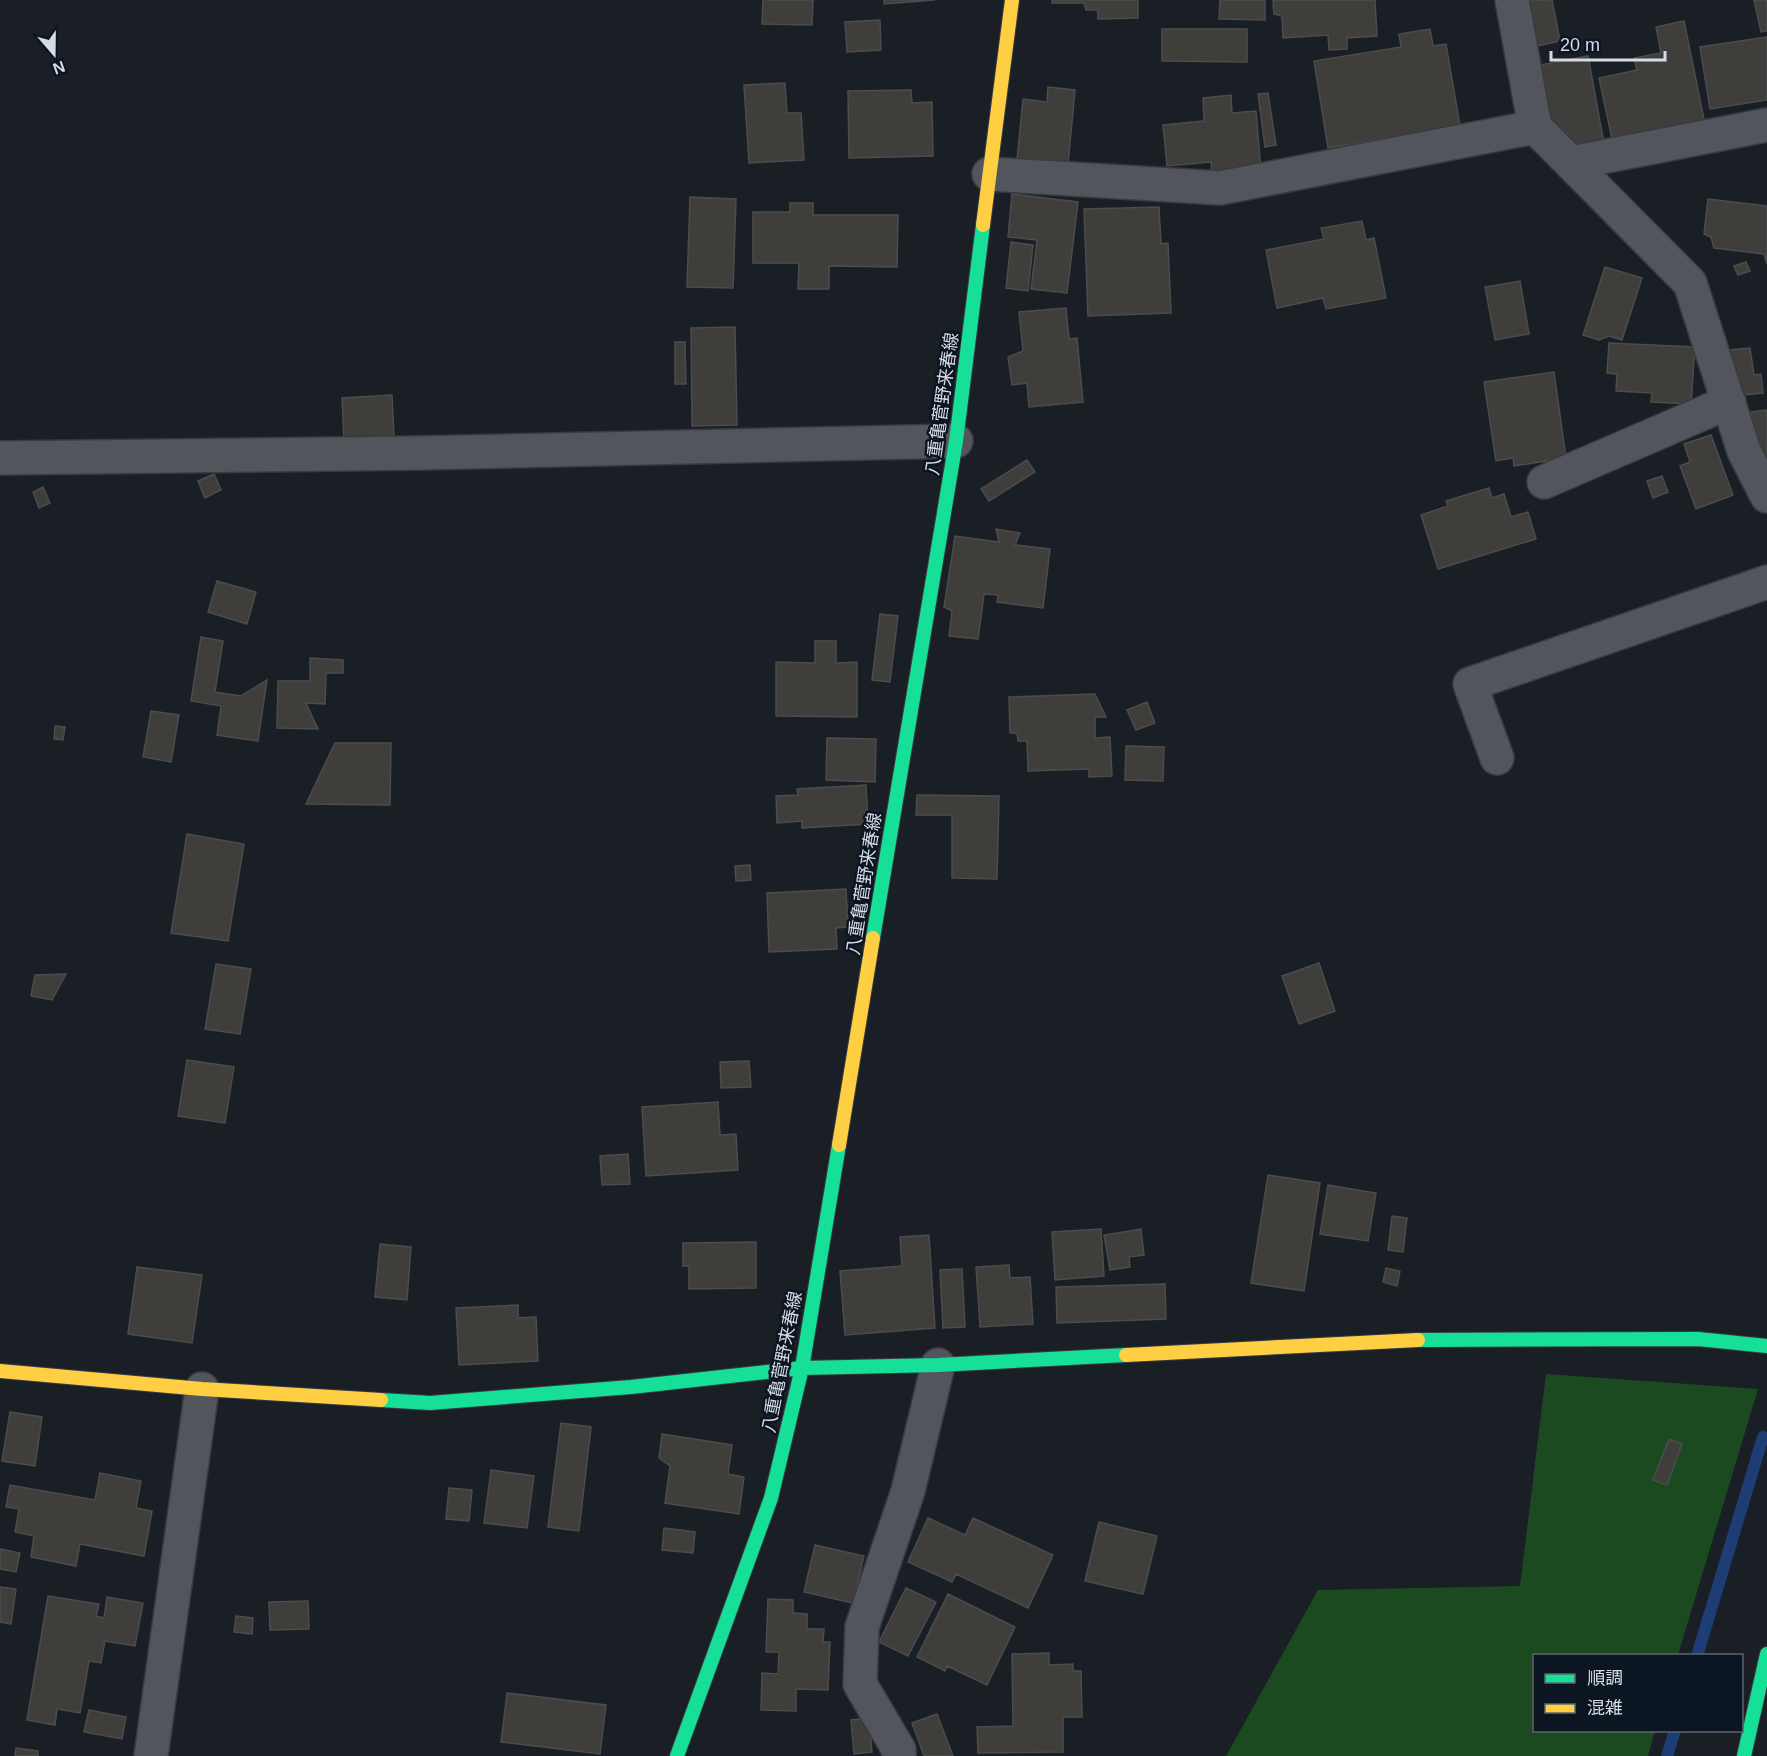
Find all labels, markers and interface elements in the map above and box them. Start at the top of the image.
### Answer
north arrow [24,24,84,84]
scale bar [1551,24,1665,62]
text: 20 m [1560,35,1600,55]
text: N [51,58,67,78]
street label: 八重亀菅野来春線 [922,331,962,477]
street label: 八重亀菅野来春線 [843,811,885,957]
street label: 八重亀菅野来春線 [758,1289,806,1435]
legend [1533,1654,1743,1732]
text: 順調 [1587,1668,1623,1688]
text: 混雑 [1587,1698,1623,1718]

